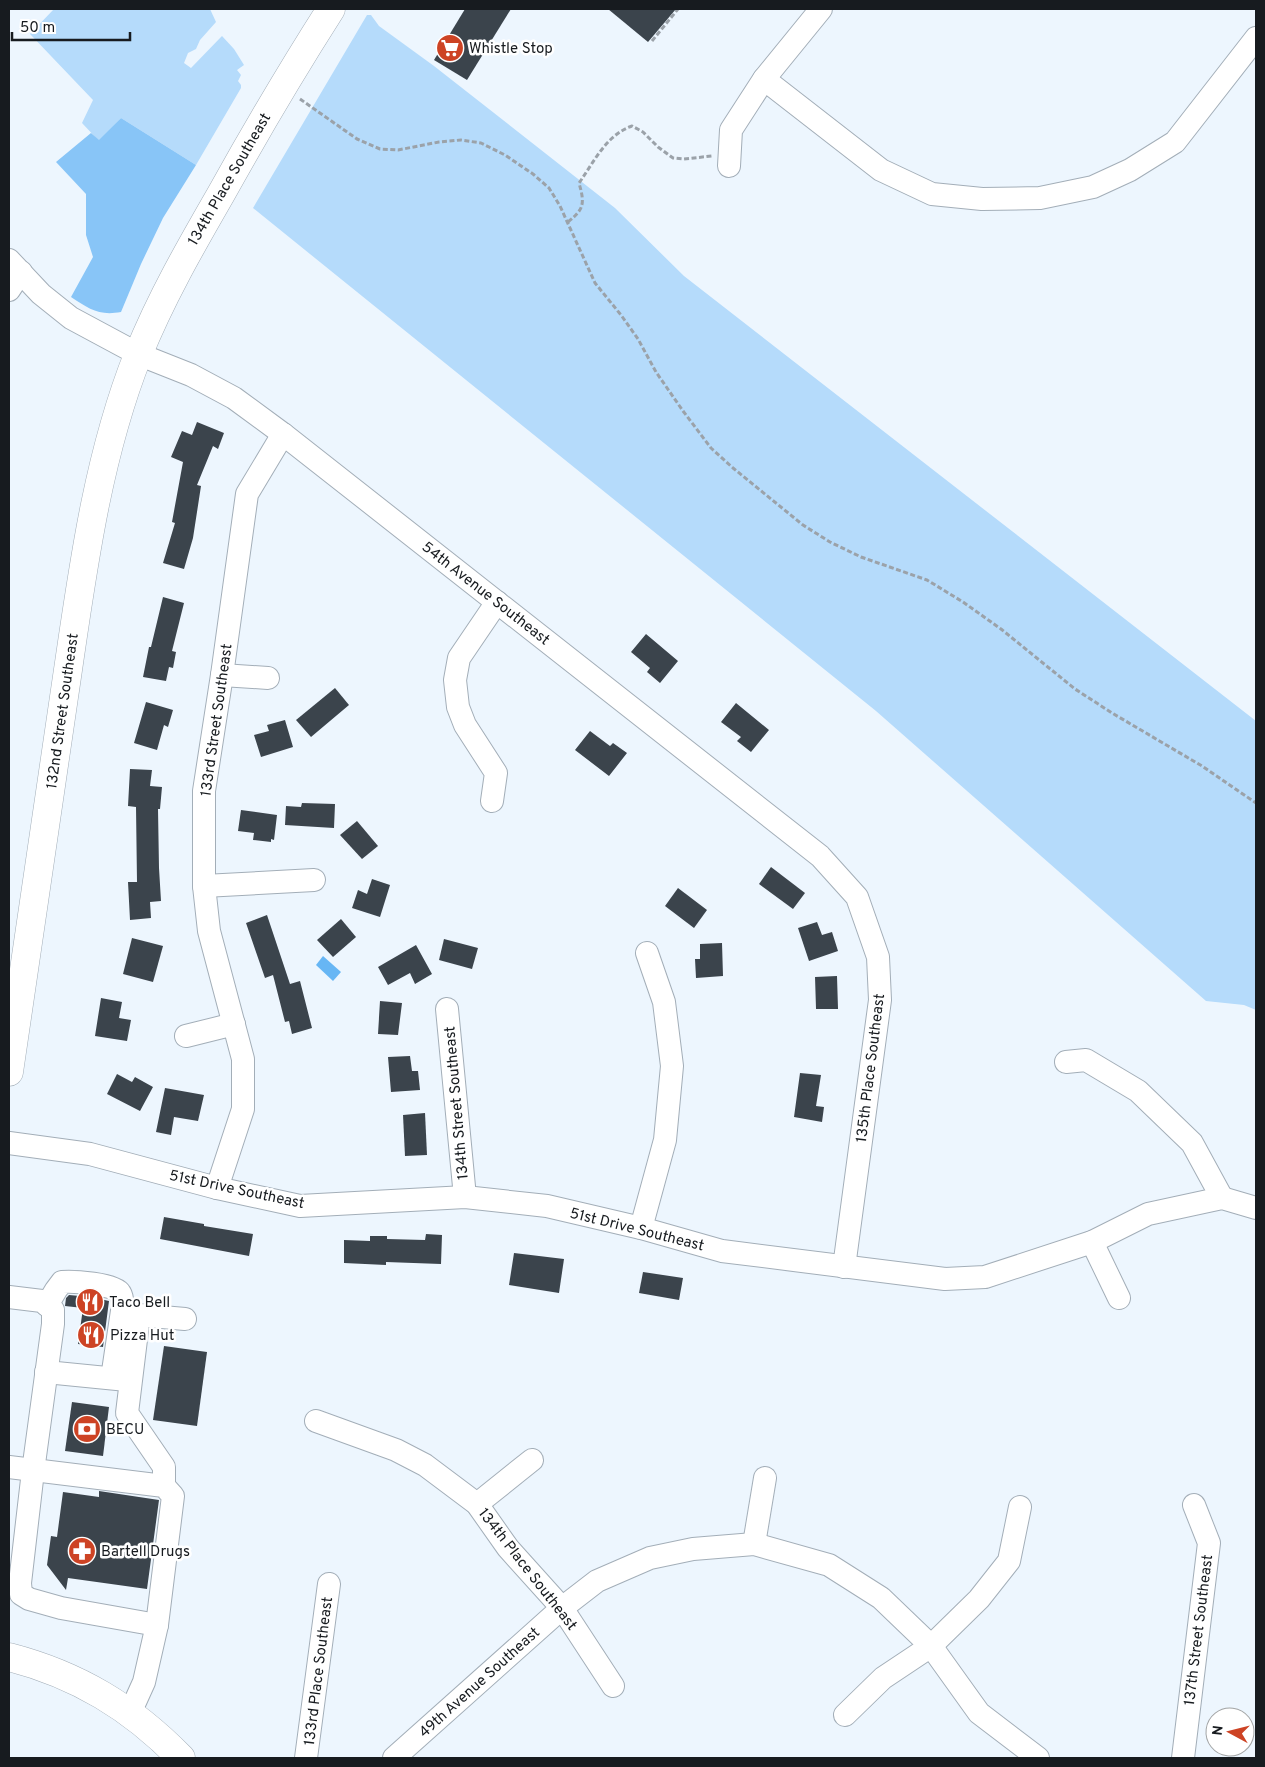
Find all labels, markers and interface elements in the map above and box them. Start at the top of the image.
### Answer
scale bar [12,10,130,42]
text: 50 m [20,19,55,38]
supermarket icon: Whistle Stop [435,33,465,63]
place label: Whistle Stop [469,40,553,59]
street label: 134th Place Southeast [185,110,276,249]
street label: 54th Avenue Southeast [417,538,553,650]
street label: 132nd Street Southeast [43,632,84,790]
street label: 133rd Street Southeast [197,643,238,798]
street label: 135th Place Southeast [853,993,890,1144]
street label: 134th Street Southeast [441,1025,474,1180]
street label: 51st Drive Southeast [167,1167,306,1214]
street label: 51st Drive Southeast [568,1205,706,1256]
restaurant icon: Taco Bell [75,1287,105,1317]
place label: Taco Bell [109,1294,170,1313]
restaurant icon: Pizza Hut [76,1320,106,1350]
place label: Pizza Hut [110,1327,174,1346]
bank icon: BECU [72,1414,102,1444]
place label: BECU [106,1421,144,1440]
street label: 134th Place Southeast [473,1505,580,1635]
pharmacy icon: Bartell Drugs [67,1536,97,1566]
place label: Bartell Drugs [101,1543,190,1562]
street label: 137th Street Southeast [1181,1554,1218,1707]
street label: 133rd Place Southeast [301,1596,338,1747]
street label: 49th Avenue Southeast [416,1624,544,1743]
north arrow [1205,1707,1255,1757]
text: N [1210,1725,1228,1737]

